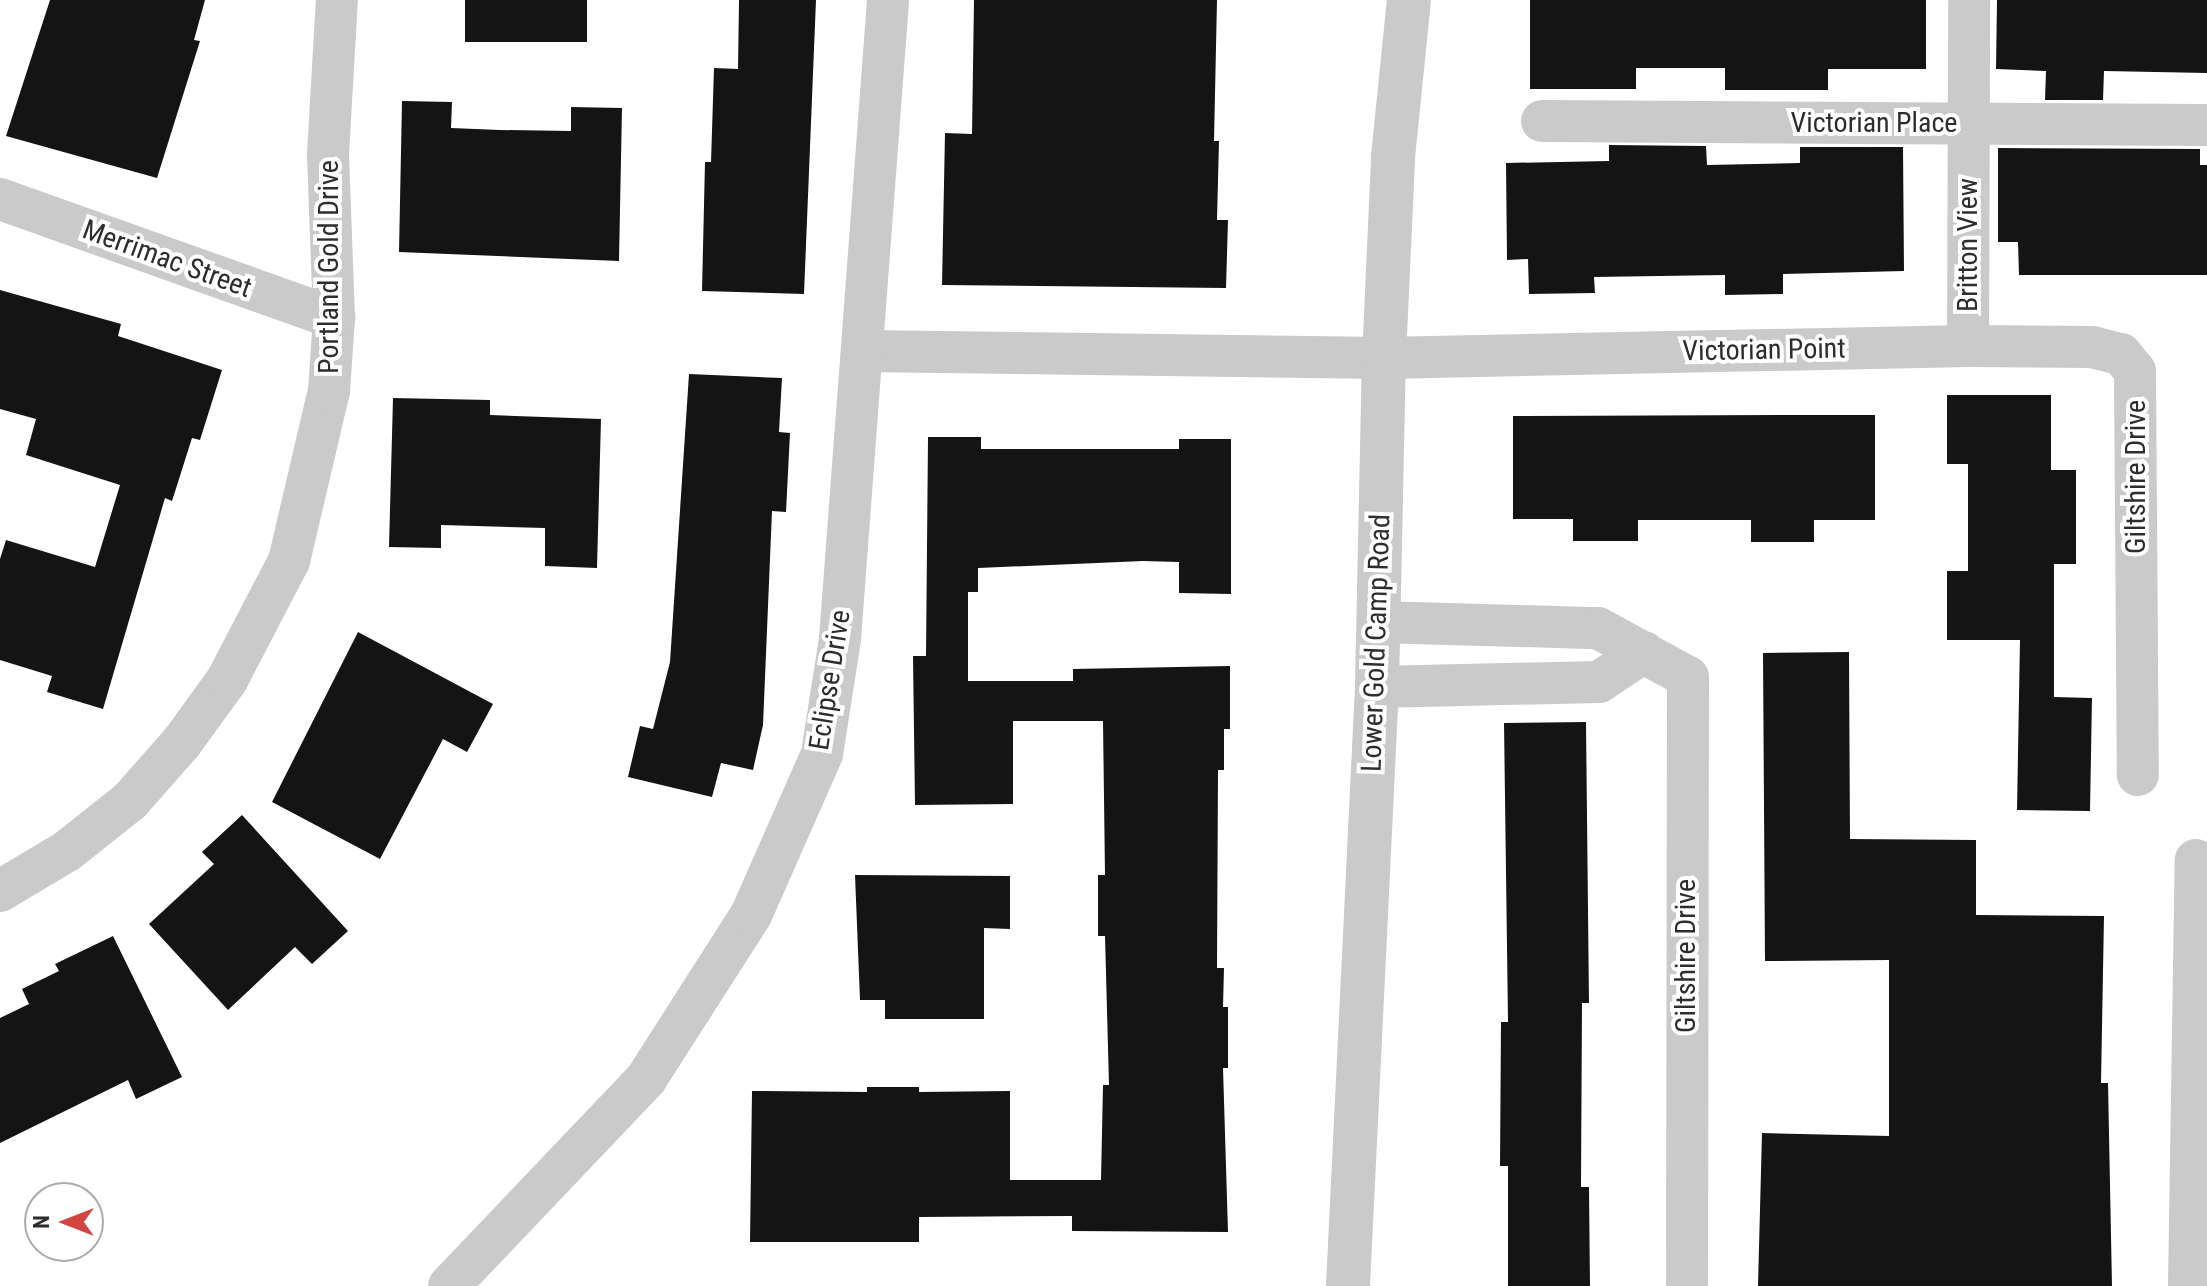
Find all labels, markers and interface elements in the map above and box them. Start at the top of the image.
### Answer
street label: Victorian Place [1791,106,1957,140]
street label: Portland Gold Drive [312,160,346,374]
street label: Britton View [1951,178,1985,312]
street label: Merrimac Street [78,213,256,305]
street label: Victorian Point [1682,332,1846,368]
street label: Giltshire Drive [2119,400,2153,554]
street label: Lower Gold Camp Road [1355,514,1397,772]
street label: Eclipse Drive [802,608,858,752]
street label: Giltshire Drive [1669,879,1703,1033]
north arrow [24,1182,104,1262]
text: N [29,1215,54,1229]

